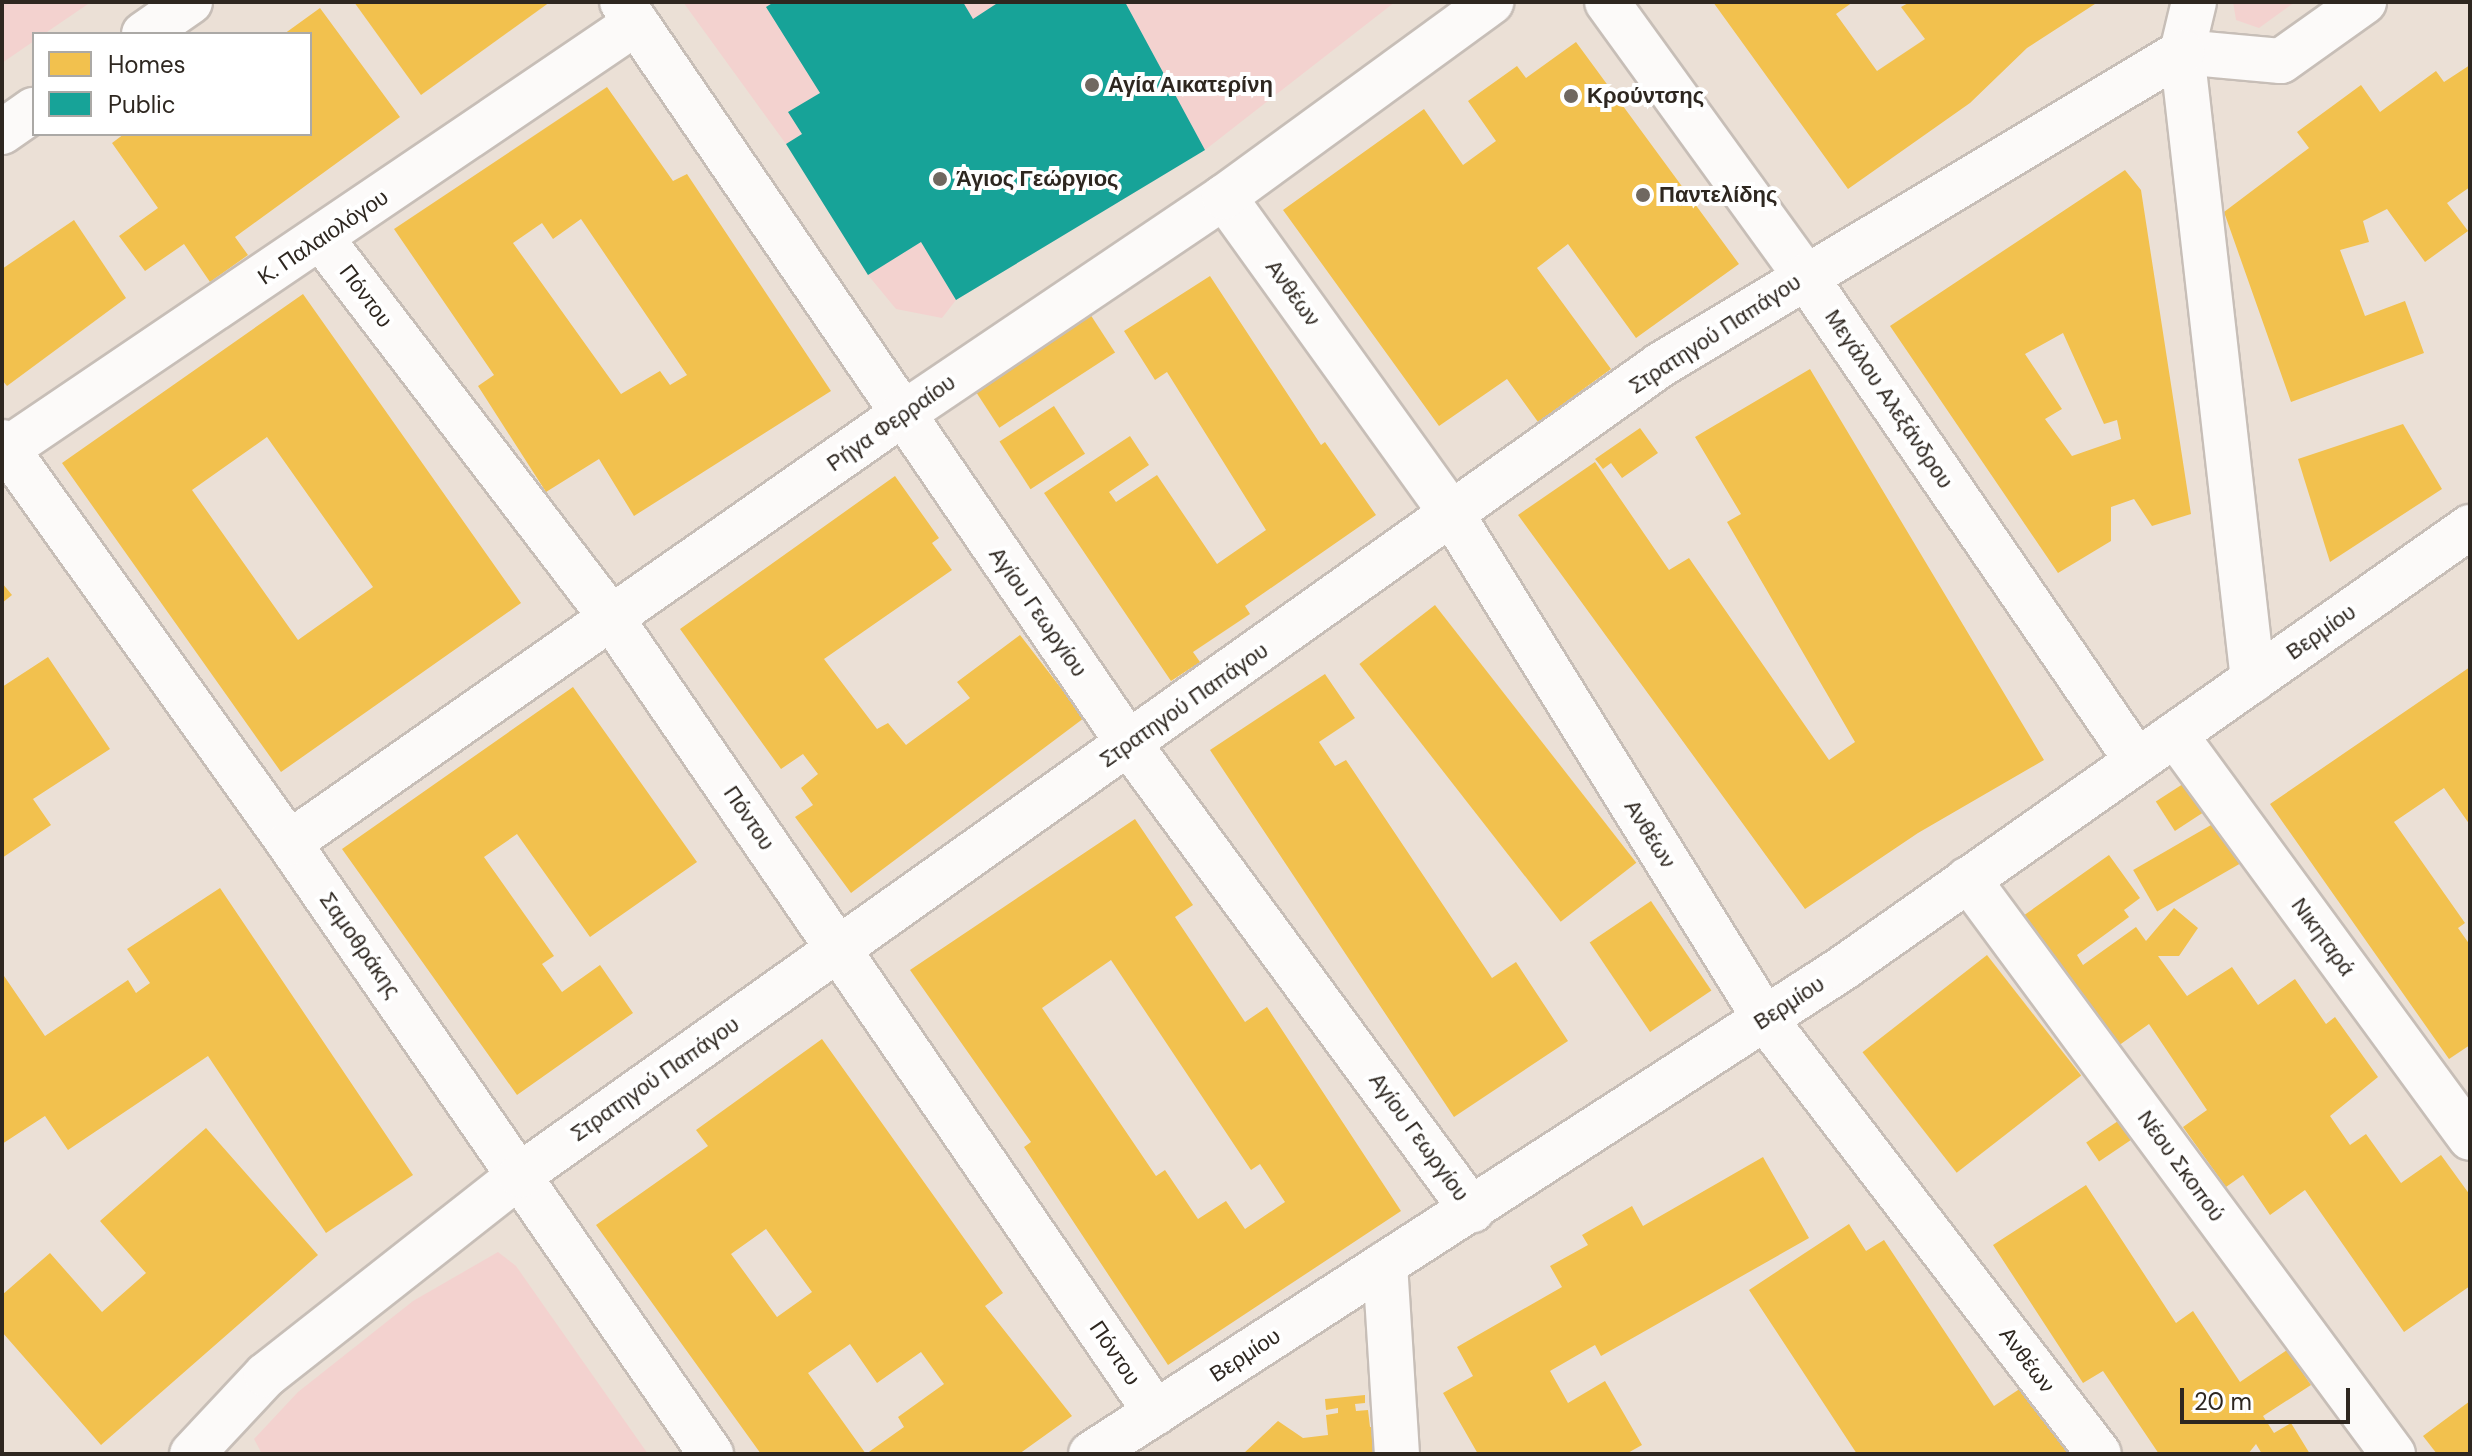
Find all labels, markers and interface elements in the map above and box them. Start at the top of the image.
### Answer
legend [32,32,312,136]
text: Homes [108,49,186,80]
place label: Αγία Αικατερίνη [1108,72,1273,98]
marker: Αγία Αικατερίνη [1083,76,1101,94]
place label: Κρούντσης [1587,83,1704,109]
marker: Κρούντσης [1562,87,1580,105]
text: Public [108,89,176,120]
place label: Άγιος Γεώργιος [956,166,1119,192]
marker: Άγιος Γεώργιος [931,170,949,188]
place label: Παντελίδης [1659,182,1777,208]
street label: Κ. Παλαιολόγου [253,184,393,290]
marker: Παντελίδης [1634,186,1652,204]
street label: Ανθέων [1260,255,1326,331]
street label: Πόντου [334,259,398,333]
street label: Στρατηγού Παπάγου [1624,269,1806,399]
street label: Μεγάλου Αλεξάνδρου [1819,305,1959,493]
street label: Ρήγα Φερραίου [822,369,960,477]
street label: Αγίου Γεωργίου [984,542,1092,682]
street label: Βερμίου [2281,599,2361,665]
street label: Στρατηγού Παπάγου [1095,637,1273,773]
street label: Πόντου [718,781,780,855]
street label: Ανθέων [1619,795,1681,873]
street label: Σαμοθράκης [314,887,406,1003]
street label: Νικηταρά [2286,893,2360,981]
street label: Βερμίου [1749,970,1829,1036]
street label: Στρατηγού Παπάγου [566,1011,744,1147]
street label: Αγίου Γεωργίου [1364,1068,1474,1206]
street label: Νέου Σκοπού [2132,1105,2230,1227]
street label: Πόντου [1084,1316,1146,1390]
street label: Βερμίου [1205,1322,1285,1388]
street label: Ανθέων [1994,1322,2060,1398]
scale bar [2184,1372,2354,1422]
text: 20 m [2194,1386,2252,1417]

